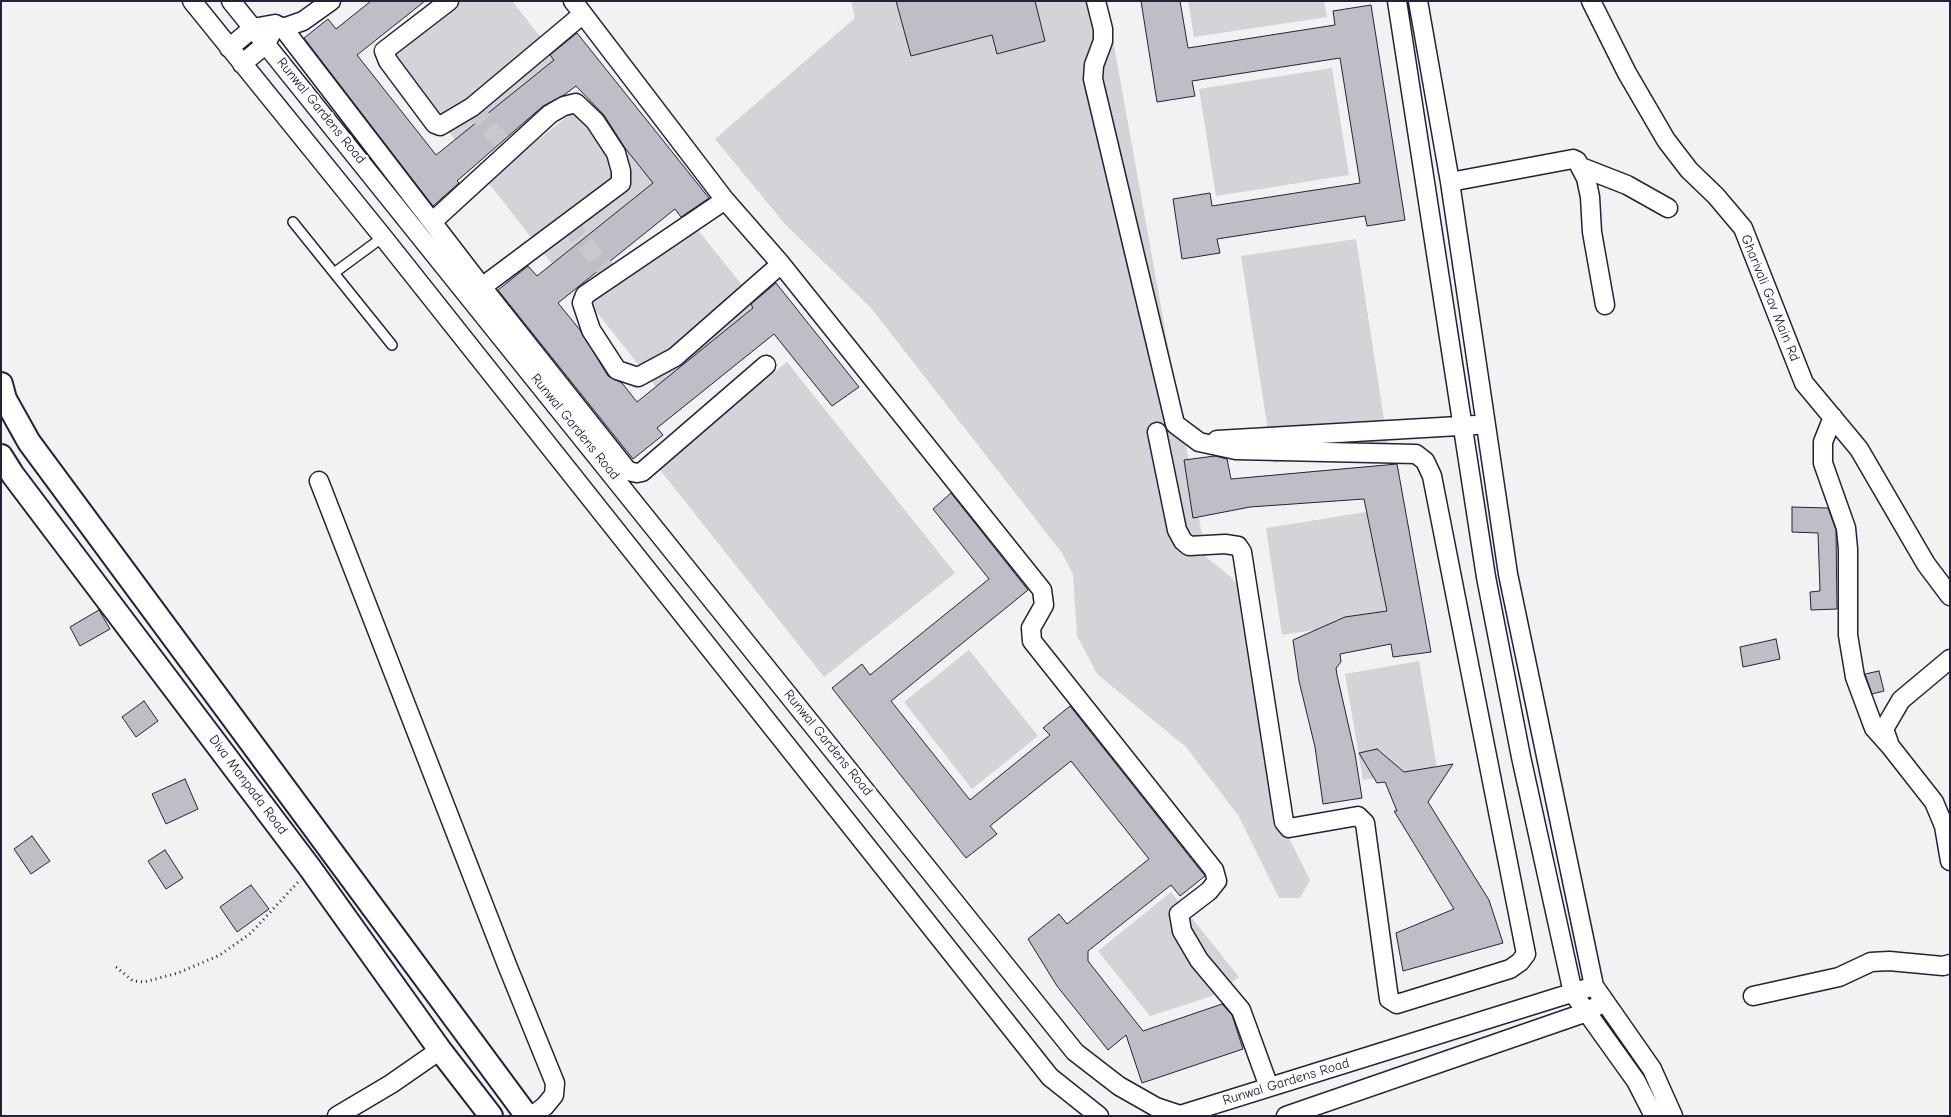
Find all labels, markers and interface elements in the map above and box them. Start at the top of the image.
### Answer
street label: Runwal Gardens Road [273,55,369,167]
street label: Gharivali Gav Main Rd [1737,232,1803,364]
street label: Runwal Gardens Road [527,371,623,483]
street label: Runwal Gardens Road [780,687,876,799]
street label: Diva Manpada Road [205,732,291,838]
street label: Runwal Gardens Road [1221,1055,1351,1109]

